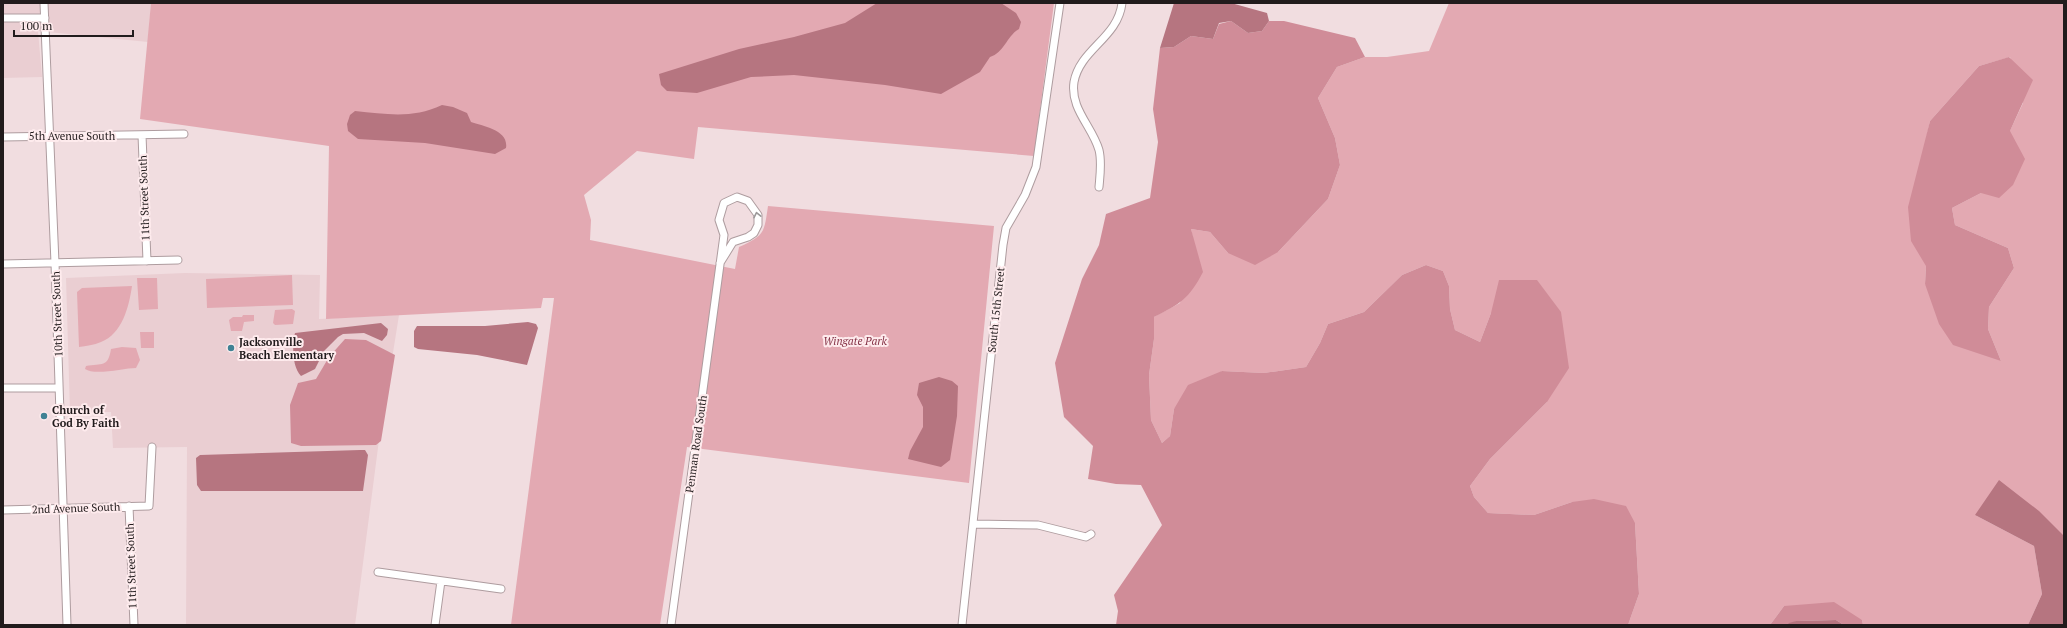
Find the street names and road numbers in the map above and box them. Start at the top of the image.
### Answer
street label: 5th Avenue South [29,129,116,143]
street label: 11th Street South [135,154,152,241]
street label: South 15th Street [985,267,1007,353]
street label: 10th Street South [48,270,65,357]
street label: Penman Road South [682,394,710,494]
street label: 2nd Avenue South [32,499,121,517]
street label: 11th Street South [122,522,139,609]

